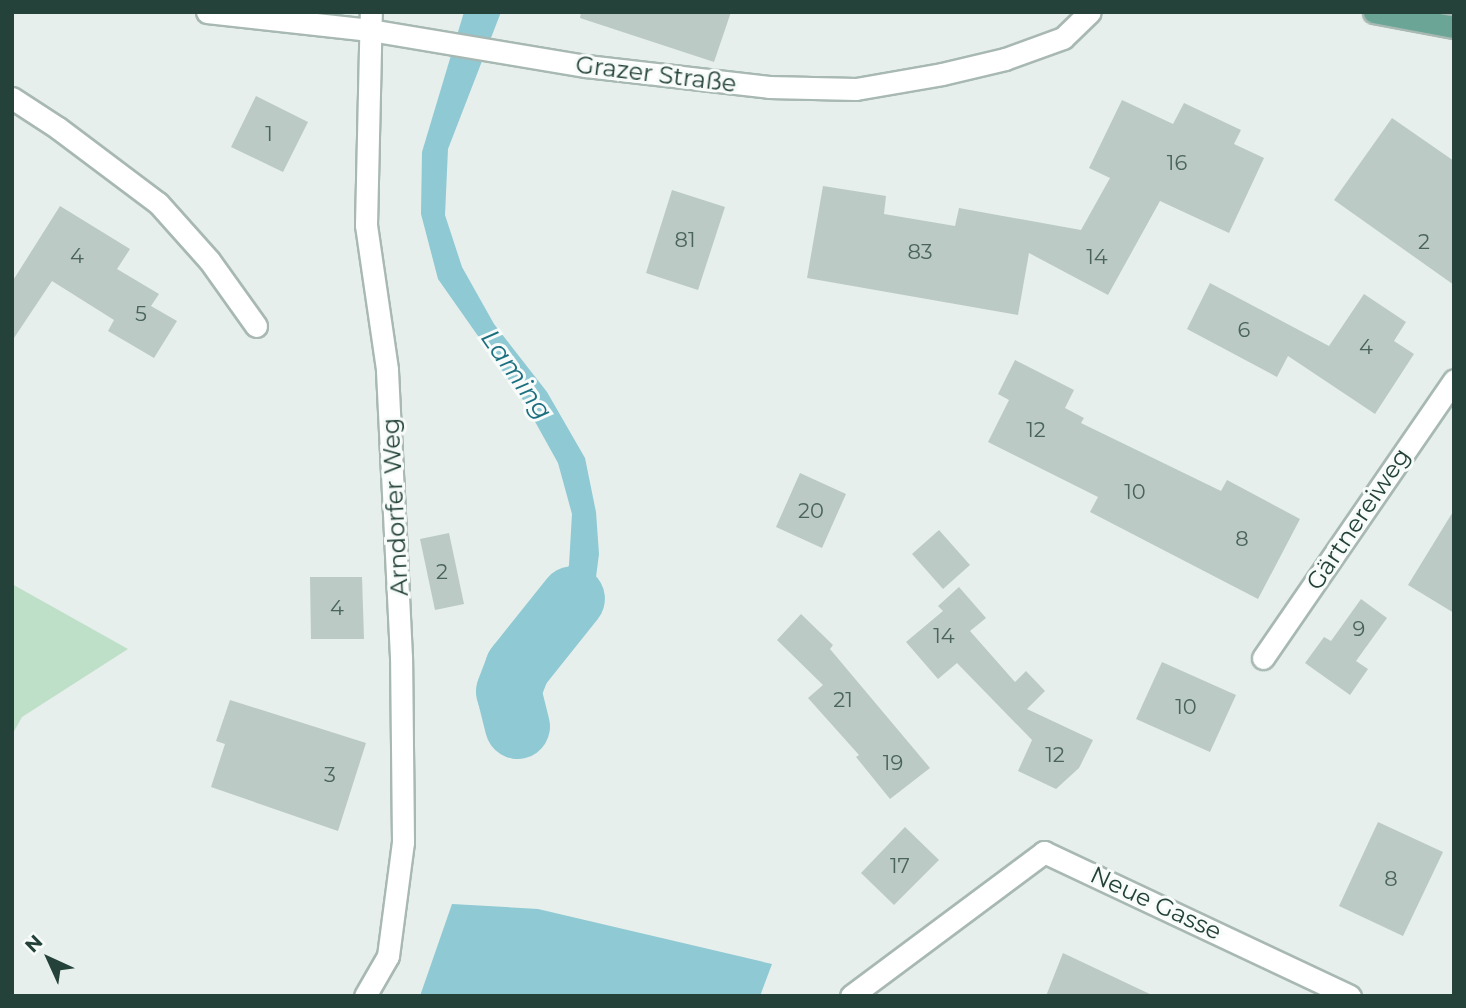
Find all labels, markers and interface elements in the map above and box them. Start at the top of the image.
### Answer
street label: Grazer Straße [574,50,738,98]
house number: 1 [265,121,273,147]
house number: 16 [1167,150,1187,176]
house number: 81 [675,227,695,253]
house number: 2 [1418,229,1430,255]
house number: 83 [907,239,933,265]
house number: 4 [70,243,84,269]
house number: 14 [1086,244,1108,270]
house number: 5 [135,301,147,327]
house number: 6 [1238,317,1250,343]
water label: Laming [474,324,558,426]
house number: 4 [1359,334,1373,360]
street label: Arndorfer Weg [376,417,414,597]
house number: 12 [1026,417,1046,443]
street label: Gärtnereiweg [1300,443,1416,595]
house number: 10 [1124,479,1146,505]
house number: 20 [798,498,824,524]
house number: 8 [1235,526,1249,552]
house number: 2 [436,559,448,585]
house number: 4 [330,595,344,621]
house number: 9 [1353,616,1365,642]
house number: 14 [933,623,955,649]
house number: 21 [833,687,853,713]
house number: 10 [1175,694,1197,720]
house number: 12 [1045,742,1065,768]
house number: 19 [883,750,903,776]
house number: 3 [324,762,336,788]
house number: 17 [890,853,910,879]
street label: Neue Gasse [1086,860,1226,946]
house number: 8 [1384,866,1398,892]
north arrow [14,924,84,994]
text: N [20,930,47,957]

